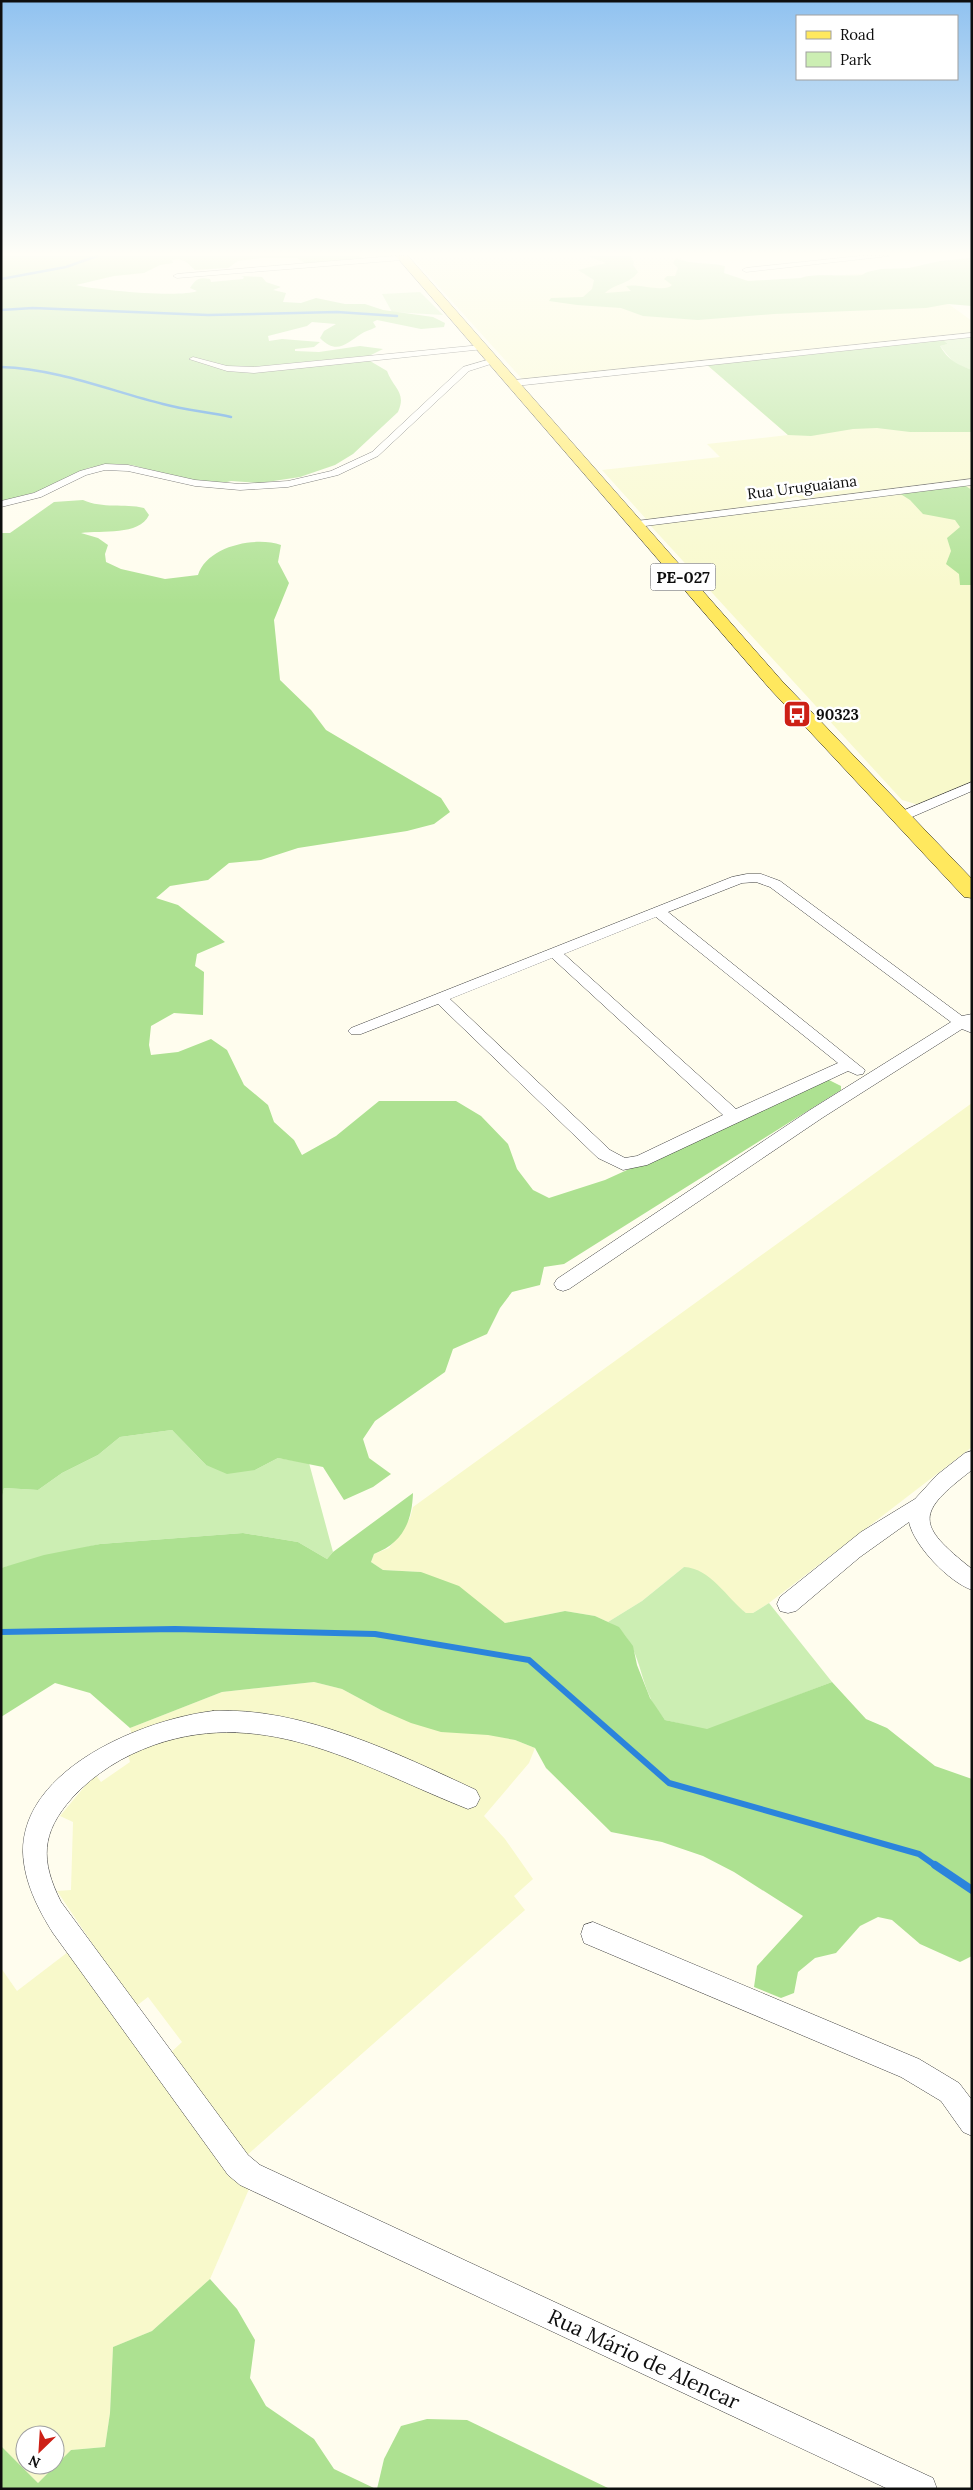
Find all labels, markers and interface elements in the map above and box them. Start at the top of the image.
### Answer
legend [796,15,958,80]
text: Road [840,25,875,44]
text: Park [840,50,871,69]
street label: Rua Uruguaiana [746,471,858,503]
road number: PE-027 [650,564,716,590]
bus stop icon: 90323 [782,699,812,729]
place label: 90323 [816,705,859,724]
street label: Rua Mário de Alencar [544,2303,744,2415]
north arrow [15,2425,65,2475]
text: N [26,2451,43,2472]

